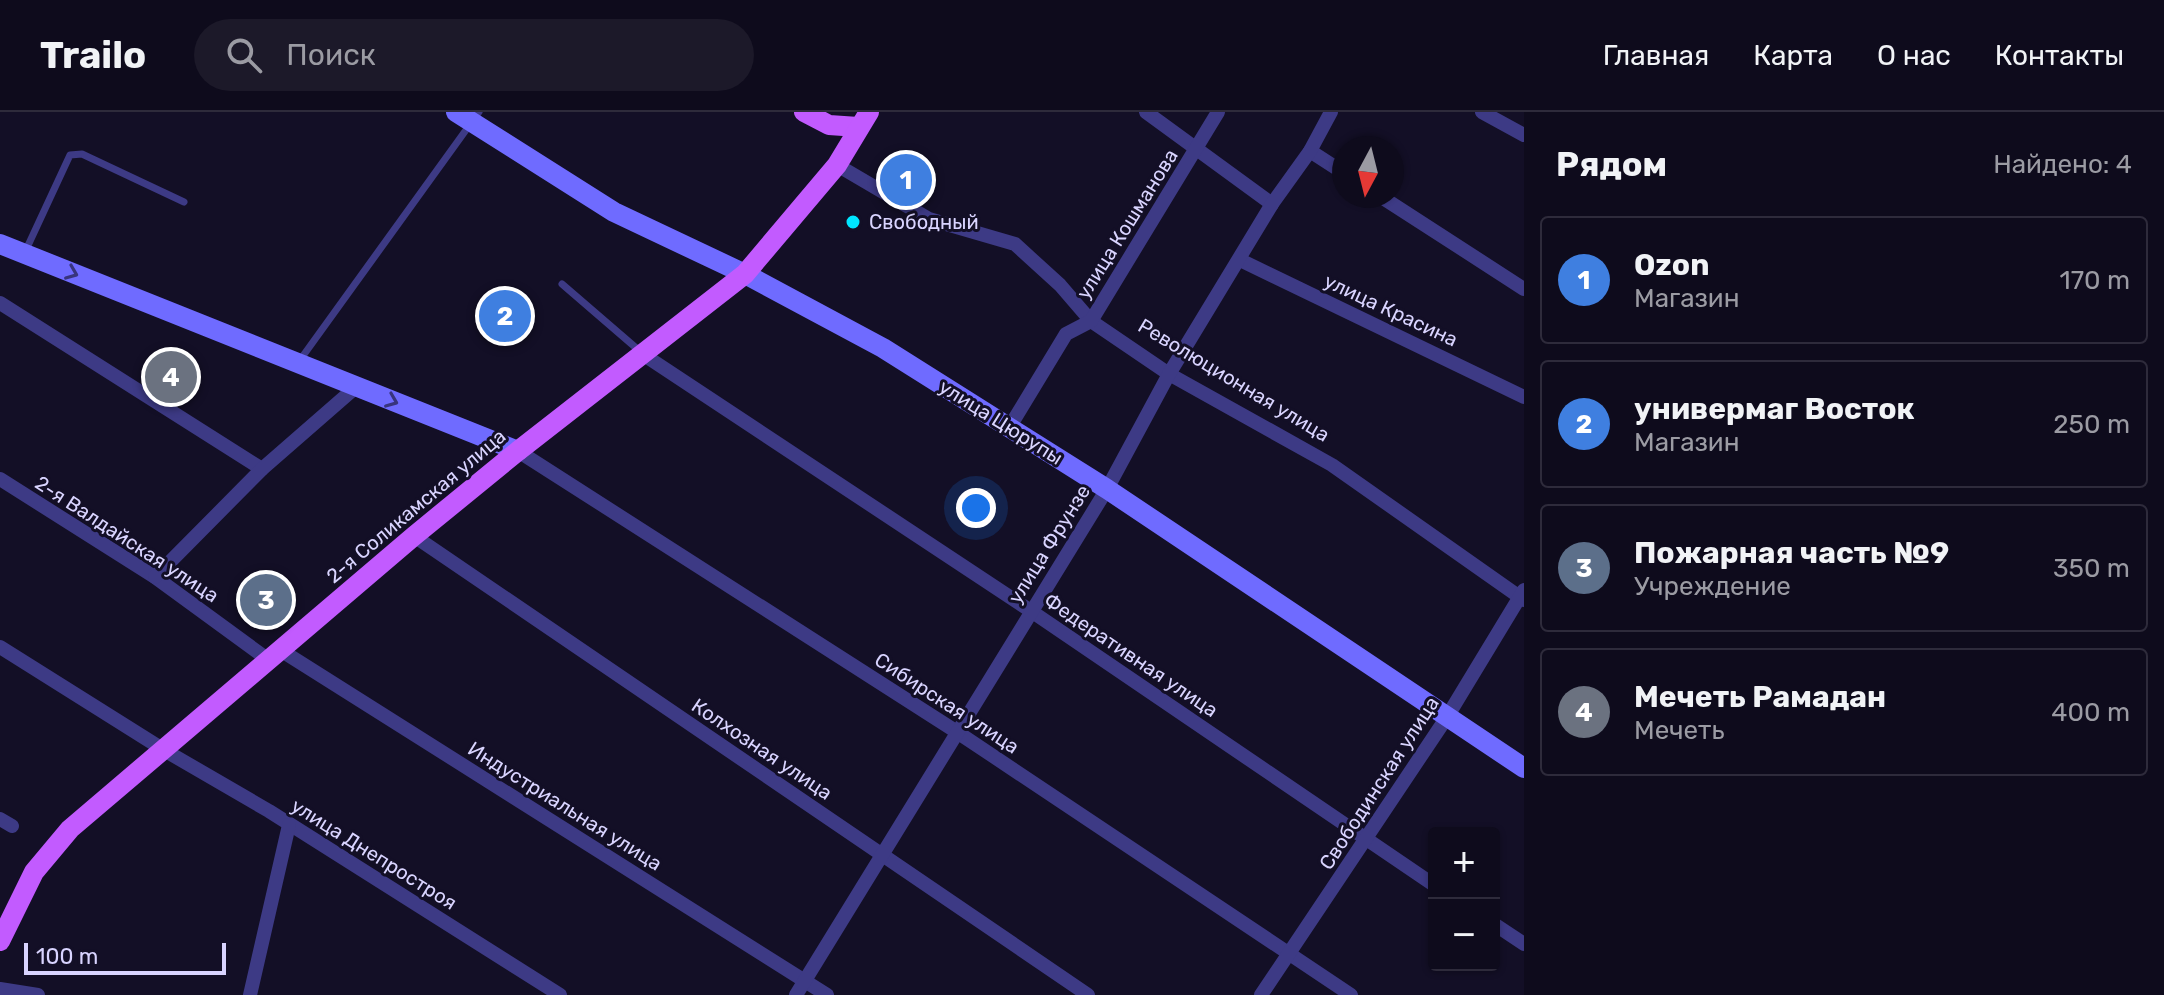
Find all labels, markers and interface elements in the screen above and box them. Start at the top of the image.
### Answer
search box [194,19,754,91]
text: Trailo [40,32,146,78]
icon: search [222,33,266,77]
text: Поиск [286,37,376,73]
text: Главная [1603,39,1709,72]
text: Карта [1753,39,1833,72]
text: О нас [1877,39,1951,72]
text: Контакты [1995,39,2124,72]
north arrow [1332,136,1404,208]
text: Рядом [1556,144,1667,185]
street label: улица Кошманова [1071,145,1183,303]
text: Найдено: 4 [1993,149,2132,180]
pin: 1 [880,150,932,210]
place label: Свободный [869,210,979,234]
marker: Свободный [844,213,862,231]
text: Ozon [1634,247,1709,283]
one-way arrow [64,264,78,280]
text: 1 [1578,265,1590,296]
text: 170 m [2060,265,2130,296]
street label: улица Красина [1320,269,1462,351]
text: Магазин [1634,283,1740,314]
pin: 2 [479,286,531,346]
street label: Революционная улица [1134,313,1334,447]
pin: 4 [145,347,197,407]
street label: улица Цюрупы [935,374,1067,470]
one-way arrow [384,391,398,408]
text: универмаг Восток [1634,391,1915,427]
text: 2 [1576,409,1592,440]
text: 250 m [2053,409,2130,440]
street label: 2-я Соликамская улица [321,424,511,588]
text: Магазин [1634,427,1740,458]
street label: 2-я Валдайская улица [31,471,223,607]
street label: улица Фрунзе [1003,480,1095,608]
your location [956,488,996,528]
text: Пожарная часть №9 [1634,535,1949,571]
text: 3 [1575,553,1593,584]
text: 350 m [2053,553,2130,584]
pin: 3 [240,570,292,630]
text: Учреждение [1634,571,1791,602]
street label: Федеративная улица [1039,588,1223,722]
street label: Сибирская улица [870,647,1024,759]
text: Мечеть Рамадан [1634,679,1886,715]
street label: Свободинская улица [1314,692,1444,874]
street label: Колхозная улица [687,693,837,805]
text: 4 [1575,697,1593,728]
text: 400 m [2051,697,2130,728]
text: Мечеть [1634,715,1724,746]
street label: Индустриальная улица [464,736,666,876]
street label: улица Днепростроя [287,793,461,915]
map controls [1428,827,1500,971]
button: + [1428,827,1500,899]
button: − [1428,899,1500,971]
scale bar [24,939,226,975]
text: 100 m [36,943,98,970]

